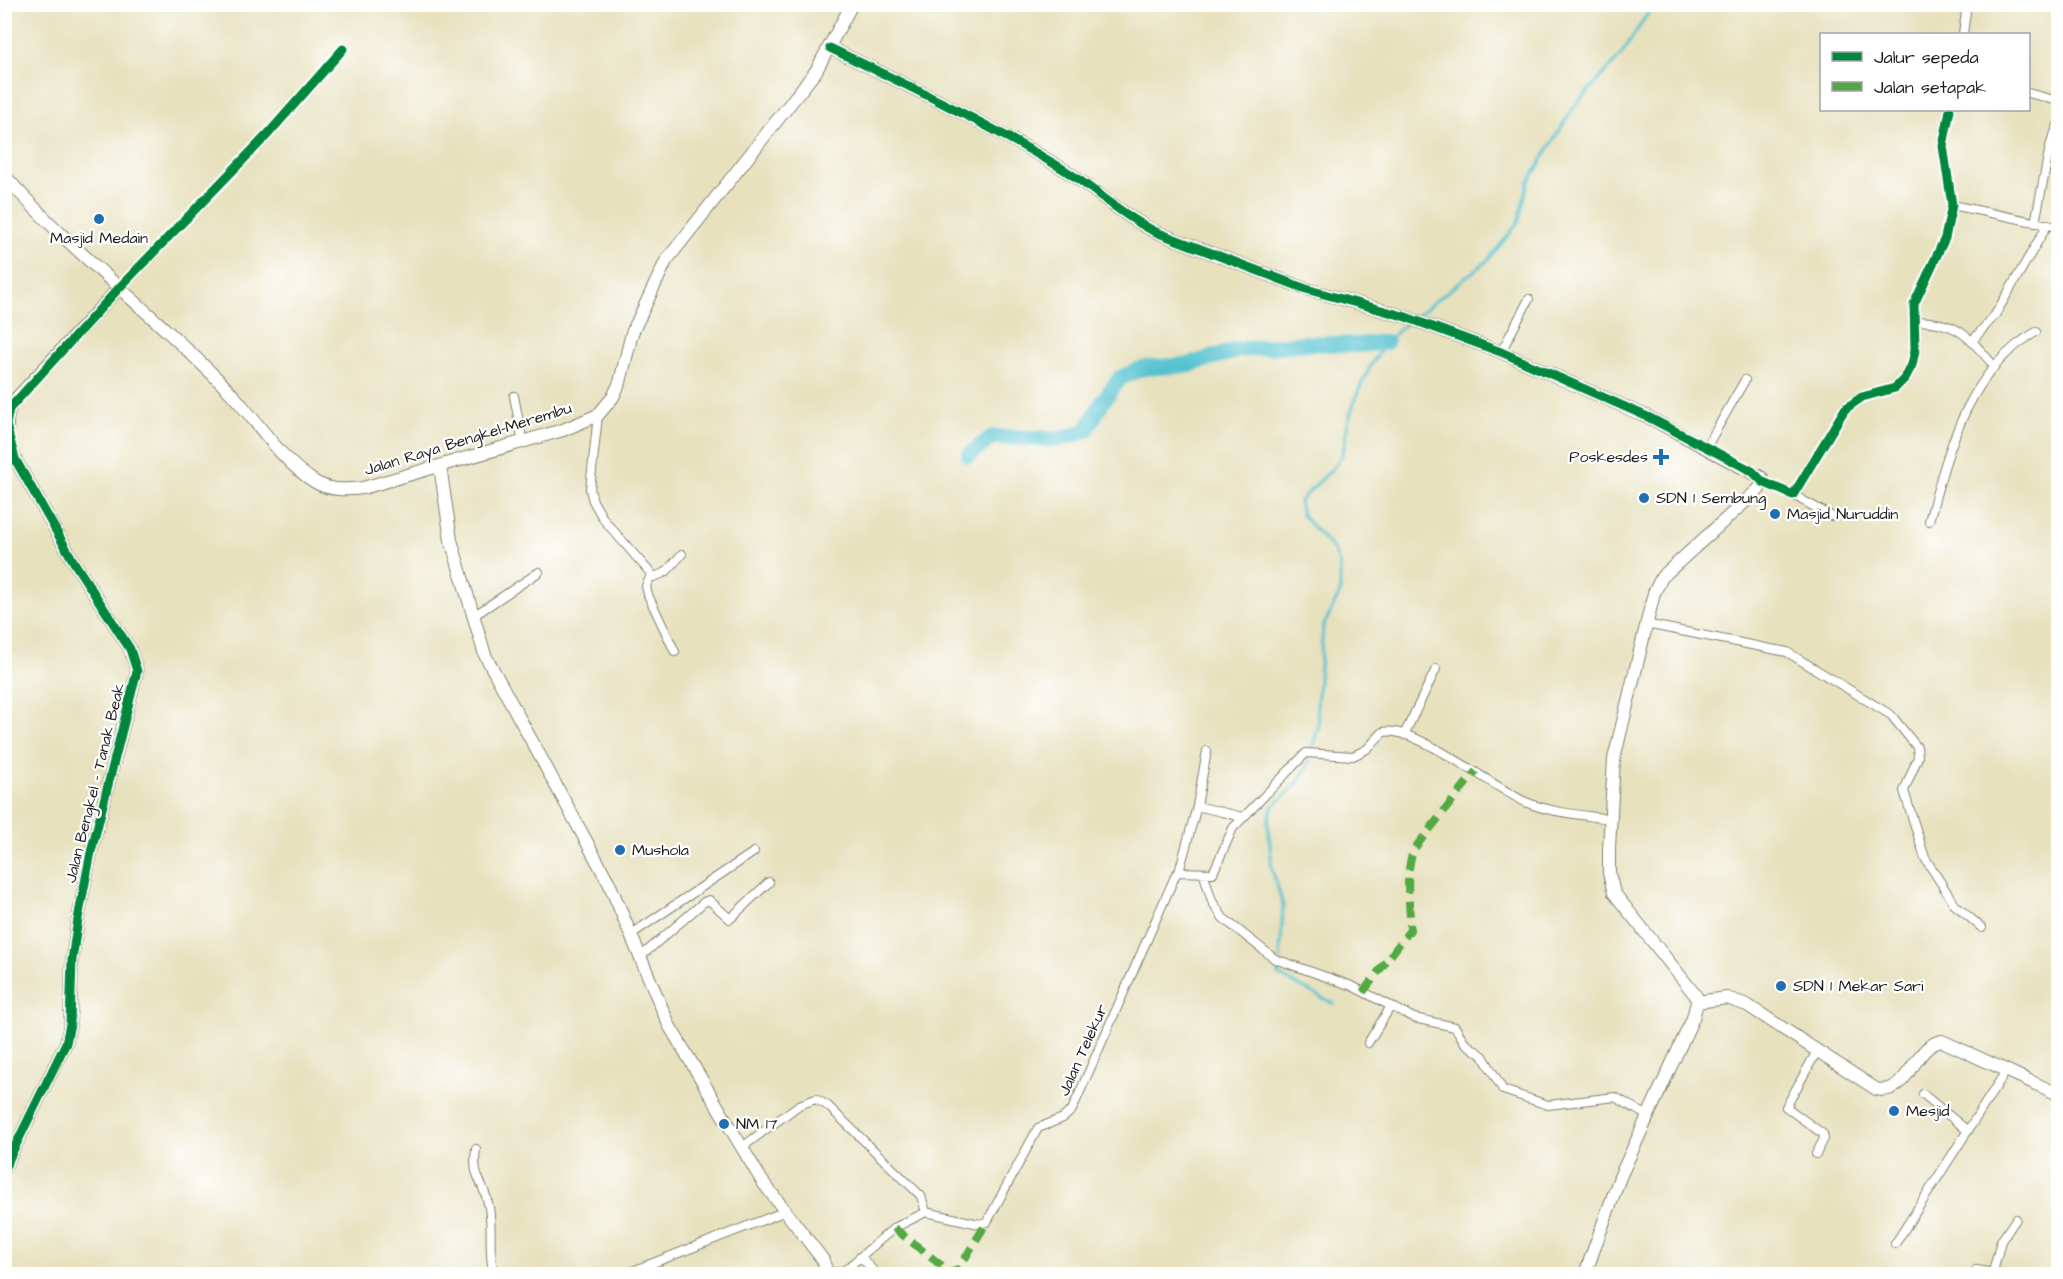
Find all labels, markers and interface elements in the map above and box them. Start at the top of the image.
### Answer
legend [1820,33,2030,111]
text: Jalur sepeda [1874,45,1979,70]
text: Jalan setapak [1874,75,1986,100]
marker: Masjid Medain [92,212,106,226]
place label: Masjid Medain [50,227,148,249]
street label: Jalan Raya Bengkel-Merembu [362,397,575,482]
place label: Poskesdes [1569,446,1648,468]
marker: Poskesdes [1652,448,1670,466]
place label: SDN 1 Sembung [1656,487,1766,510]
marker: SDN 1 Sembung [1637,491,1651,505]
place label: Masjid Nuruddin [1787,503,1898,525]
marker: Masjid Nuruddin [1768,507,1782,521]
street label: Jalan Bengkel - Tanak Beak [60,681,132,885]
place label: Mushola [632,839,689,861]
marker: Mushola [613,843,627,857]
place label: SDN 1 Mekar Sari [1793,975,1924,997]
marker: SDN 1 Mekar Sari [1774,979,1788,993]
street label: Jalan Telekur [1053,1000,1113,1099]
place label: Mesjid [1906,1100,1949,1122]
marker: Mesjid [1887,1104,1901,1118]
place label: NM 17 [736,1113,778,1135]
marker: NM 17 [717,1117,731,1131]

